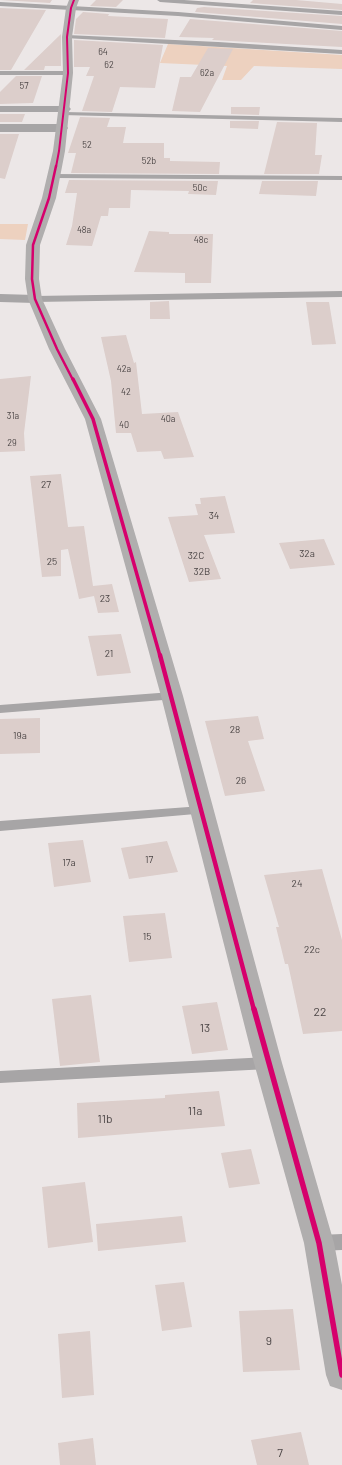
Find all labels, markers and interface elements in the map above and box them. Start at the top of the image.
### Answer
house number: 64 [98,47,108,57]
house number: 62 [104,60,114,70]
house number: 62a [200,68,214,78]
house number: 57 [20,81,28,91]
house number: 52 [82,140,92,150]
house number: 52b [142,156,156,166]
house number: 50c [193,183,207,193]
house number: 48a [77,225,91,235]
house number: 48c [194,235,208,245]
house number: 42a [117,364,131,374]
house number: 42 [121,387,131,397]
house number: 31a [7,411,19,421]
house number: 40a [161,414,175,424]
house number: 40 [119,420,129,430]
house number: 29 [7,438,17,448]
house number: 27 [41,479,51,491]
house number: 34 [209,510,219,522]
house number: 32a [299,548,315,560]
house number: 32C [188,550,204,562]
house number: 25 [47,556,57,568]
house number: 32B [194,566,210,578]
house number: 23 [100,593,110,605]
house number: 21 [105,648,113,660]
house number: 28 [230,724,240,736]
house number: 19a [13,730,27,742]
house number: 26 [236,775,246,787]
house number: 17 [145,854,153,866]
house number: 17a [62,857,76,869]
house number: 24 [292,878,302,890]
house number: 15 [143,931,151,943]
house number: 22c [304,944,320,956]
house number: 22 [314,1005,326,1019]
house number: 13 [200,1021,210,1035]
house number: 11a [188,1104,202,1118]
house number: 11b [98,1112,112,1126]
house number: 9 [266,1334,272,1348]
house number: 7 [277,1446,283,1460]

